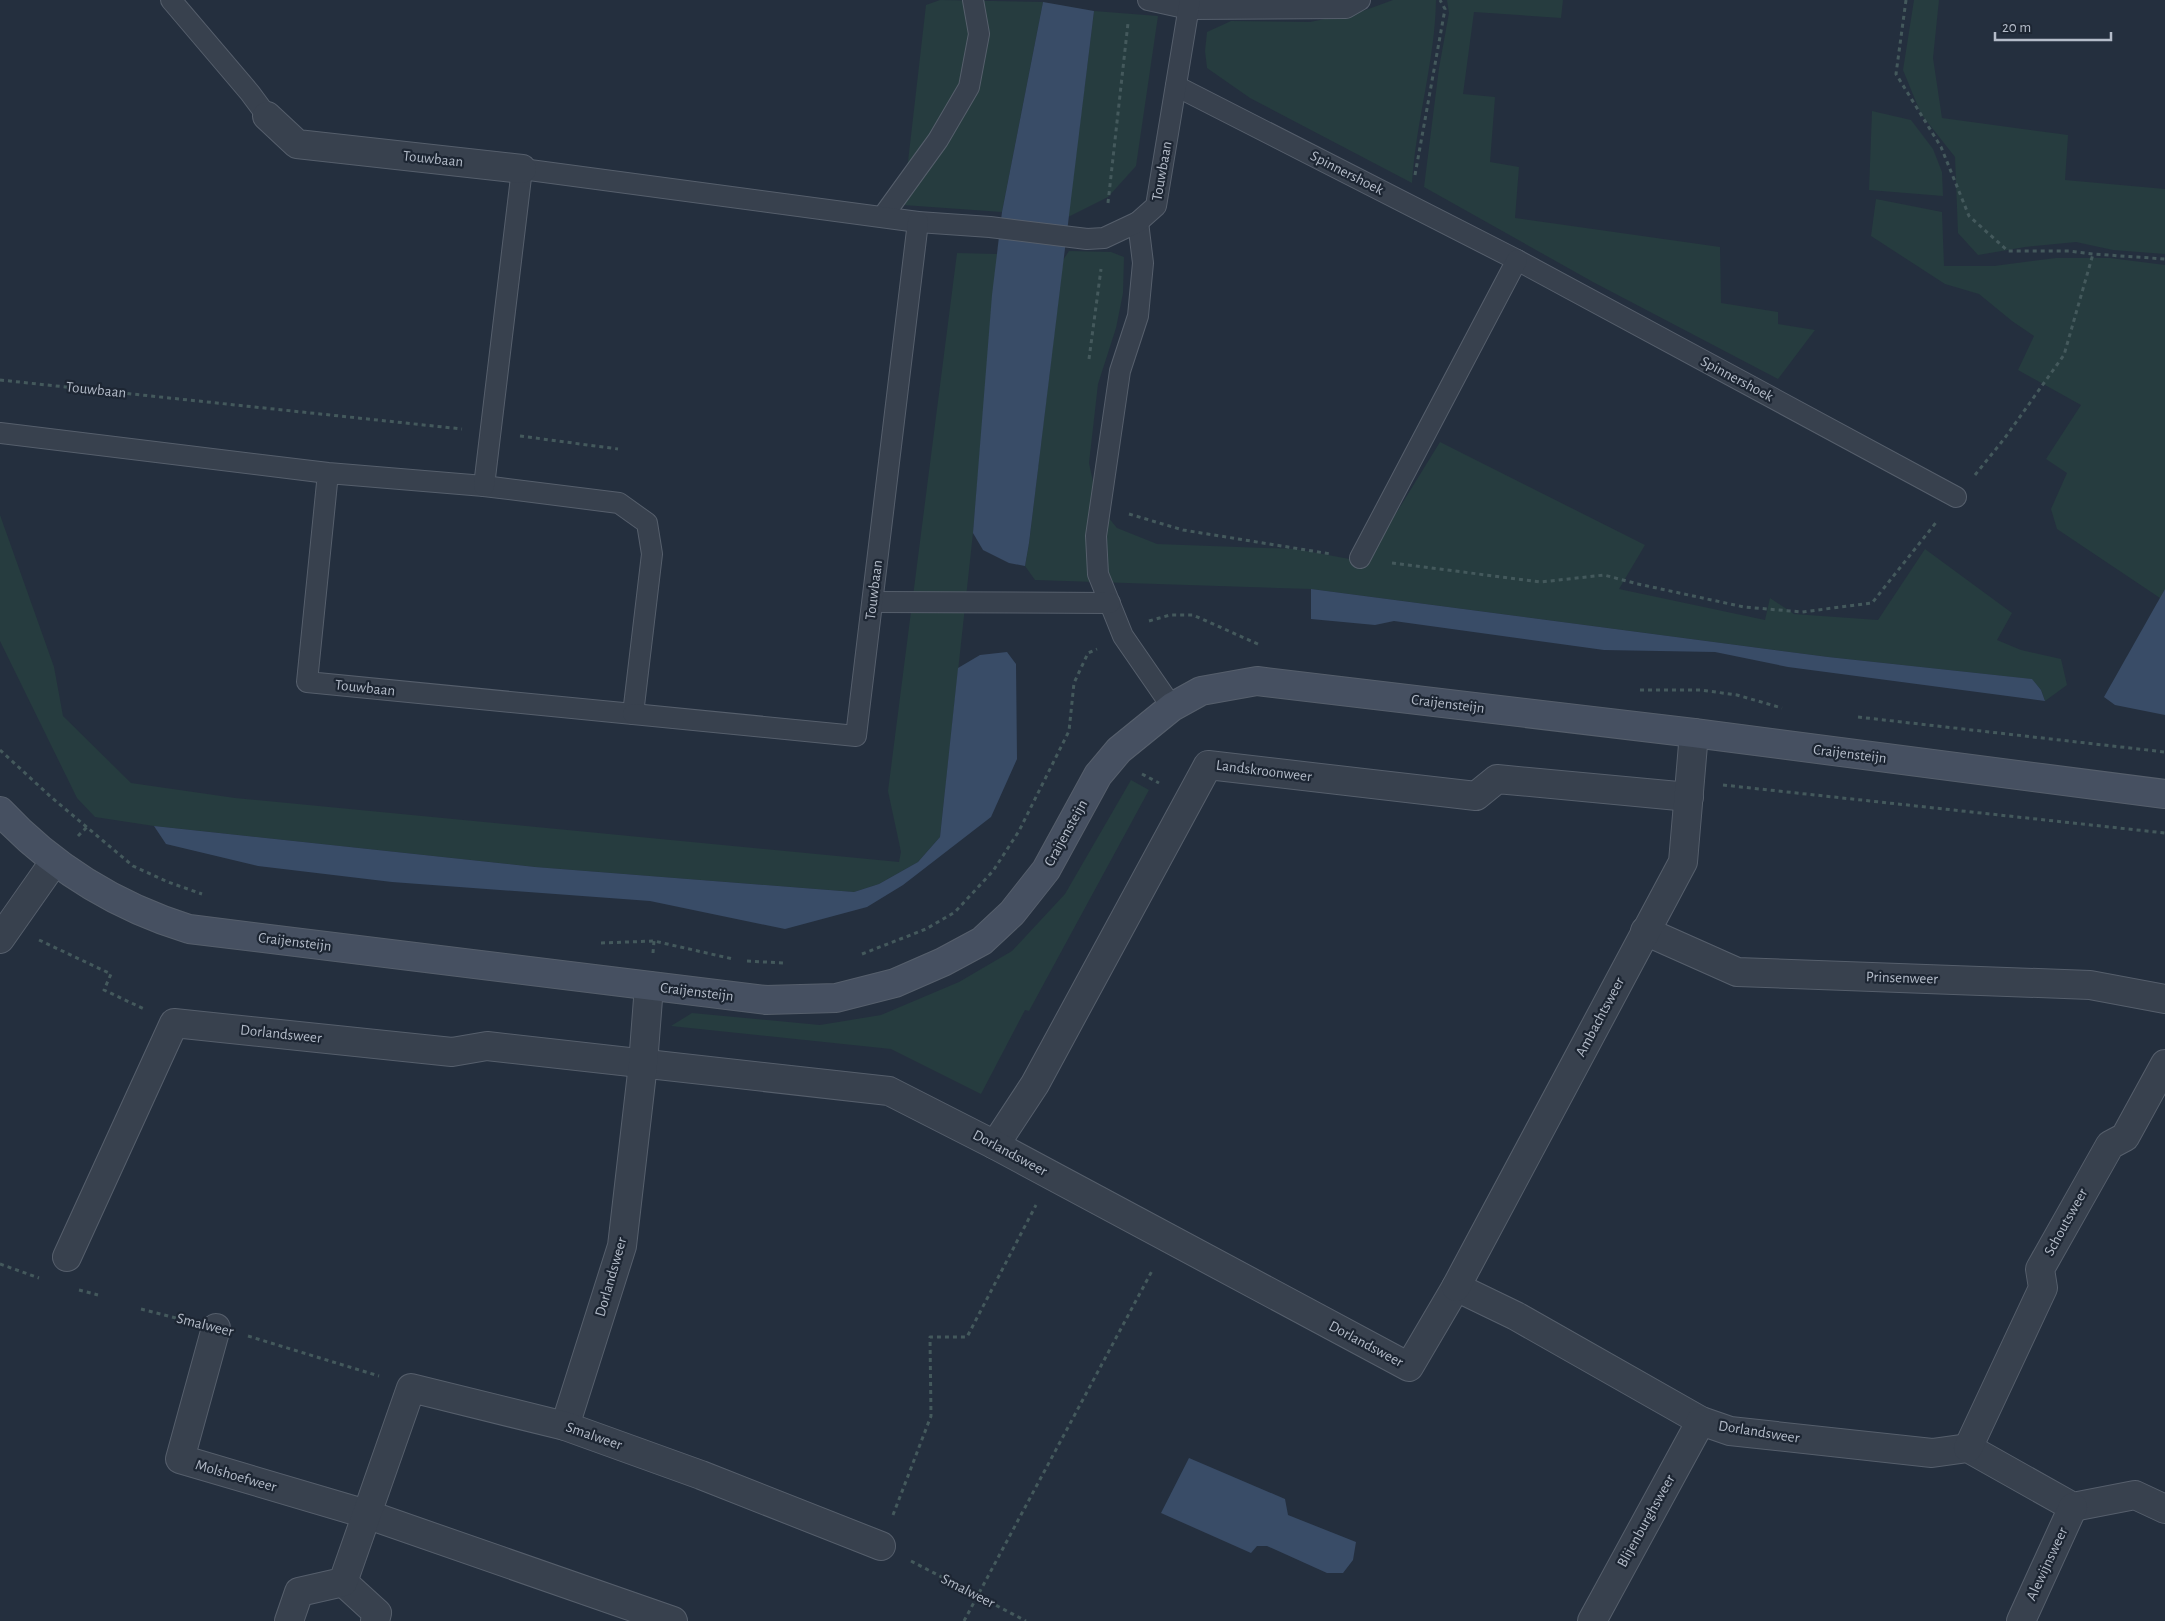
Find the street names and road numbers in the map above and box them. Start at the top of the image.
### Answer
street label: Touwbaan [1149,140,1175,202]
street label: Touwbaan [402,148,464,170]
street label: Spinnershoek [1308,148,1386,198]
street label: Spinnershoek [1698,354,1776,404]
street label: Touwbaan [65,379,127,401]
street label: Touwbaan [863,559,885,621]
street label: Touwbaan [334,677,396,699]
street label: Craijensteijn [1410,692,1486,716]
street label: Craijensteijn [1812,742,1888,766]
street label: Landskroonweer [1215,758,1313,784]
street label: Craijensteijn [1042,797,1090,869]
street label: Craijensteijn [257,930,333,954]
street label: Prinsenweer [1866,969,1939,987]
street label: Ambachtsweer [1573,975,1627,1059]
street label: Craijensteijn [659,980,735,1004]
street label: Dorlandsweer [239,1022,323,1046]
street label: Dorlandsweer [970,1127,1050,1179]
street label: Schoutsweer [2041,1186,2091,1258]
street label: Dorlandsweer [593,1235,630,1318]
street label: Smalweer [175,1311,235,1339]
street label: Dorlandsweer [1326,1318,1406,1370]
street label: Dorlandsweer [1717,1418,1801,1446]
street label: Smalweer [564,1419,624,1453]
street label: Molshoefweer [194,1457,278,1495]
street label: Blijenburghsweer [1614,1472,1678,1570]
street label: Alewijnsweer [2024,1525,2071,1603]
street label: Smalweer [939,1571,997,1611]

